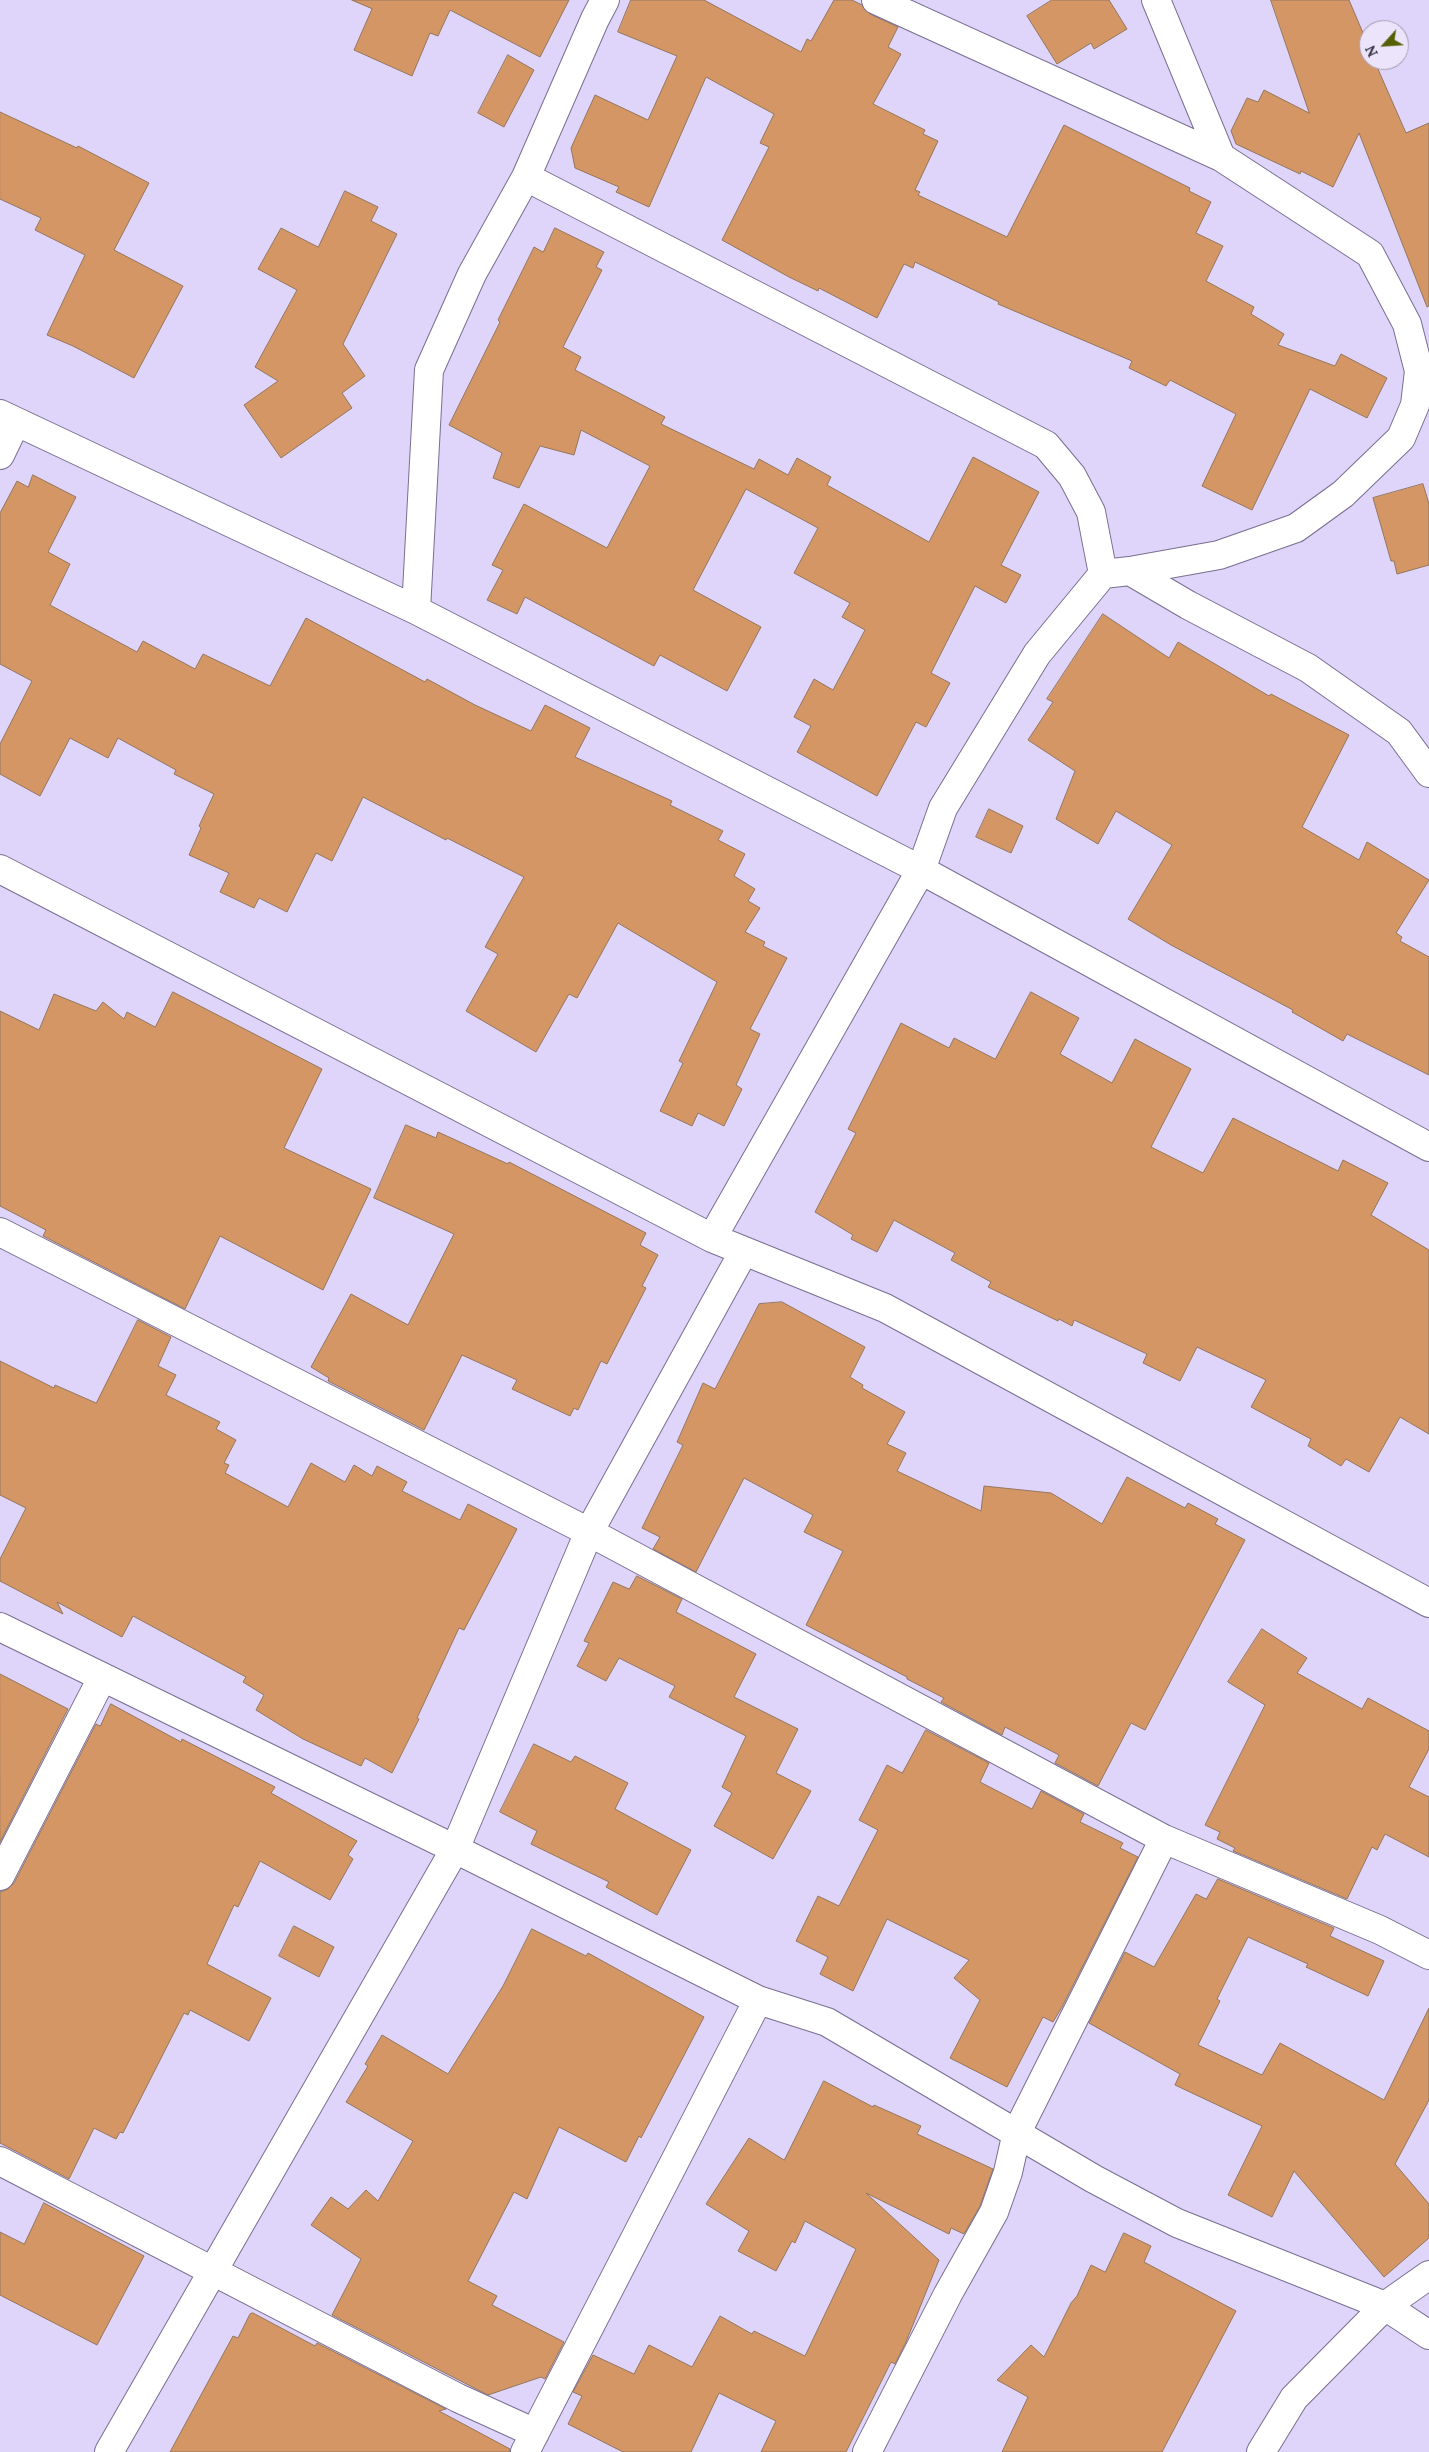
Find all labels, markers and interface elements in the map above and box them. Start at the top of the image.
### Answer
north arrow [1359,20,1409,70]
text: N [1361,42,1382,60]

